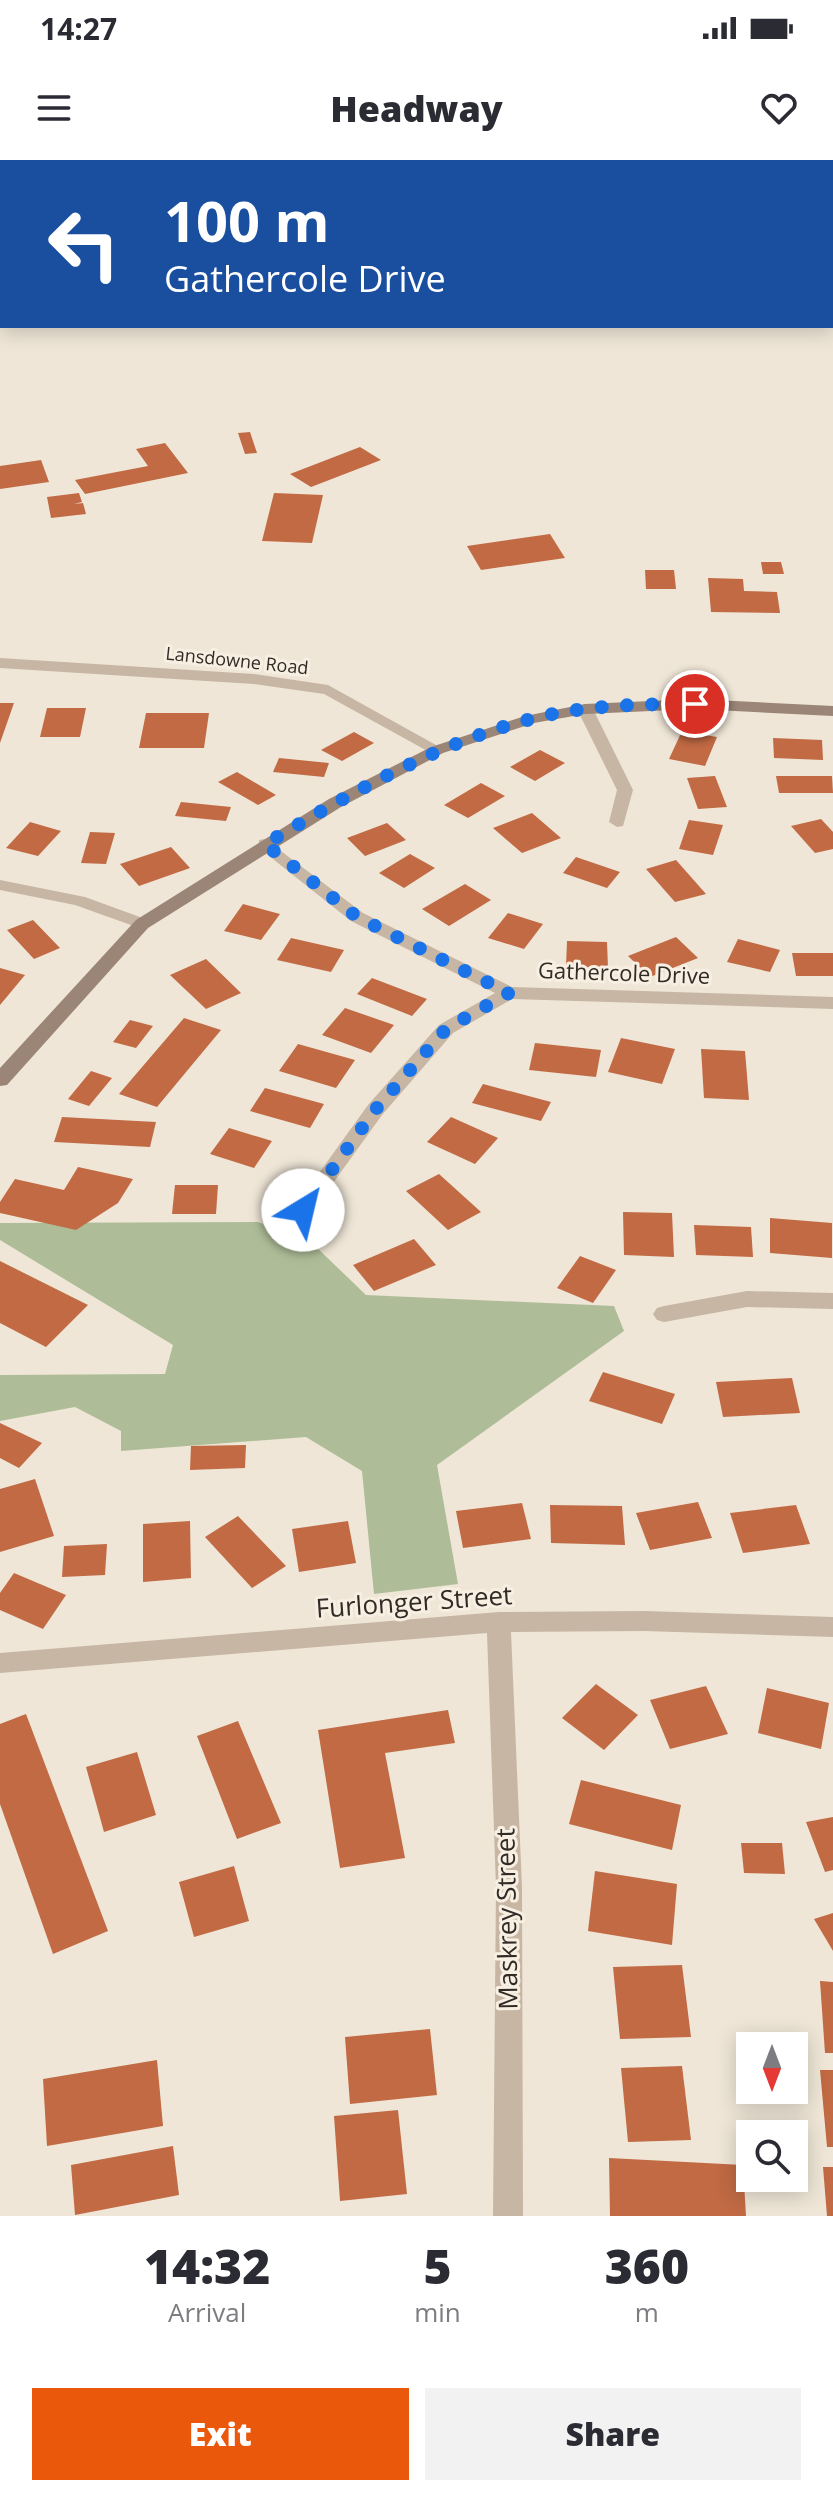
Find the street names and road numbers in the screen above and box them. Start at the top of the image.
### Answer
street label: Lansdowne Road [164,641,310,679]
street label: Gathercole Drive [537,954,711,990]
street label: Furlonger Street [314,1576,513,1626]
street label: Maskrey Street [486,1828,526,2010]

